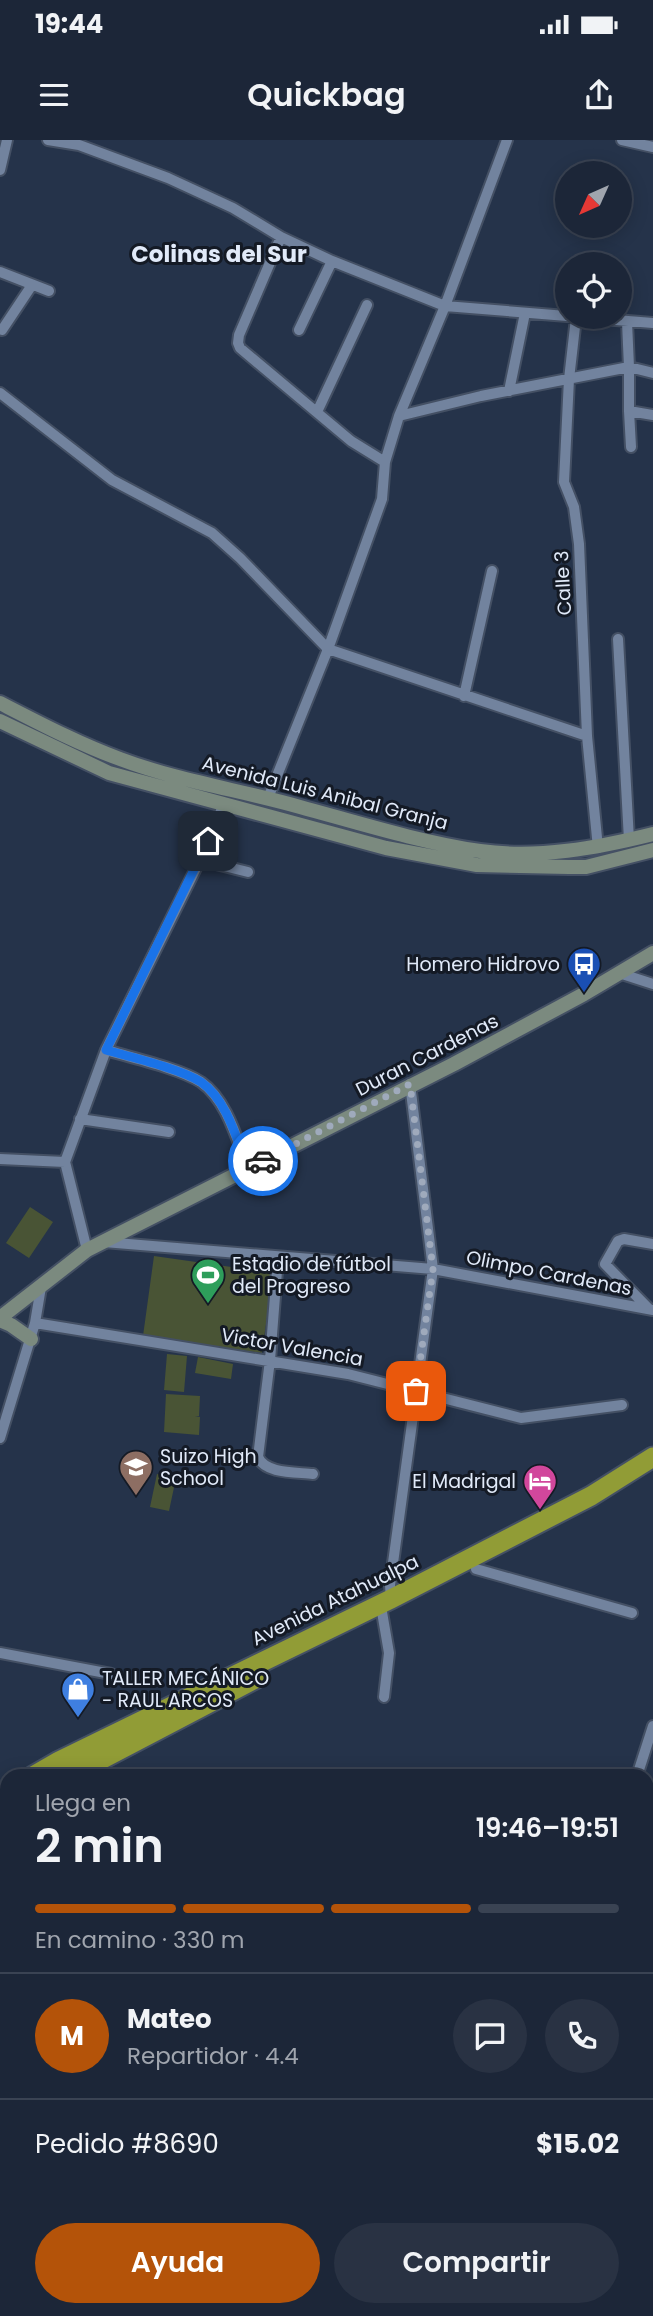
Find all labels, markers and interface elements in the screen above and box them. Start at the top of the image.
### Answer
text: 19:44 [35,6,103,42]
text: Quickbag [247,72,406,117]
icon: menu [35,76,73,114]
icon: share [580,76,618,114]
north arrow [555,161,632,238]
map controls [555,161,632,329]
district label: Colinas del Sur [131,238,307,270]
button: locate [555,252,632,329]
street label: Calle 3 [548,550,578,616]
street label: Avenida Luis Anibal Granja [199,749,451,837]
pin [178,811,238,871]
icon: home [189,822,227,860]
bus stop icon: Homero Hidrovo [565,945,603,994]
place label: Homero Hidrovo [406,951,560,978]
street label: Duran Cardenas [351,1007,503,1103]
courier [228,1126,298,1196]
icon: car [244,1142,282,1180]
street label: Olimpo Cardenas [464,1244,634,1302]
place label: Estadio de fútbol del Progreso [232,1251,391,1300]
sports icon: Estadio de fútbol del Progreso [189,1256,227,1305]
street label: Victor Valencia [219,1321,365,1373]
pin [386,1361,446,1421]
icon: bag [397,1372,435,1410]
place label: Suizo High School [160,1443,257,1492]
school or university icon: Suizo High School [117,1448,155,1497]
hotel icon: El Madrigal [521,1462,559,1511]
place label: El Madrigal [412,1468,516,1495]
street label: Avenida Atahualpa [247,1548,423,1652]
place label: TALLER MECÁNICO - RAUL ARCOS [102,1665,269,1714]
shop icon: TALLER MECÁNICO - RAUL ARCOS [59,1670,97,1719]
text: Llega en [35,1787,131,1819]
text: 19:46–19:51 [476,1810,619,1846]
text: 2 min [35,1814,164,1878]
text: En camino · 330 m [35,1924,244,1956]
button: chat [453,1999,527,2073]
button: phone [545,1999,619,2073]
text: Mateo [127,2001,212,2037]
text: M [60,2018,84,2054]
text: Repartidor · 4.4 [127,2040,299,2072]
text: Pedido #8690 [35,2126,219,2162]
text: $15.02 [536,2126,619,2162]
button: Ayuda [35,2223,320,2303]
button: Compartir [334,2223,619,2303]

